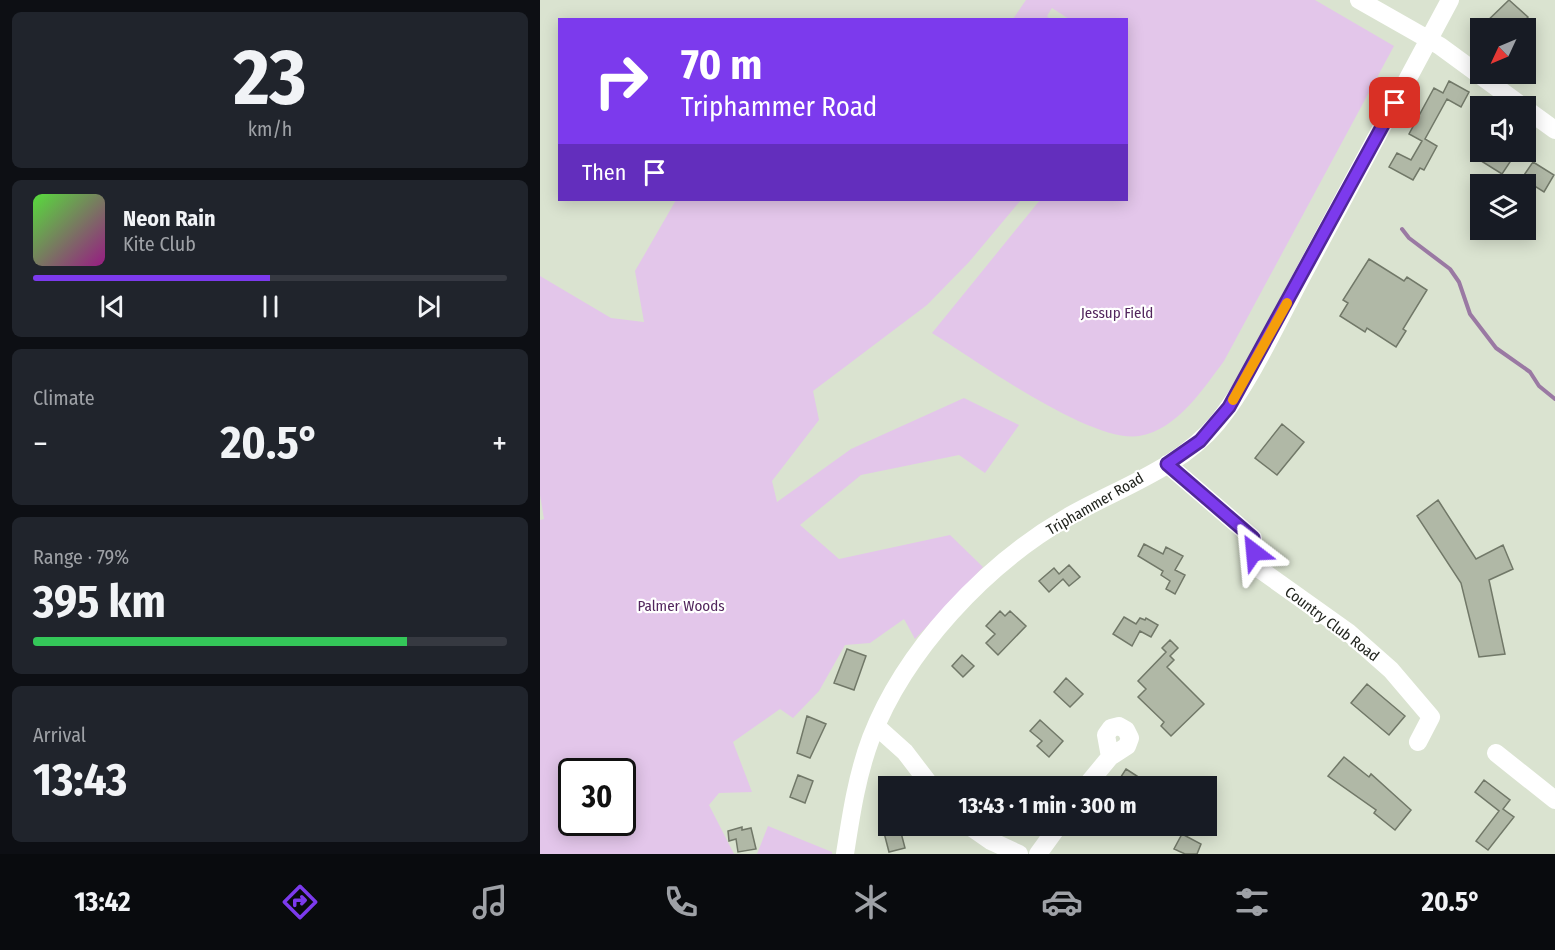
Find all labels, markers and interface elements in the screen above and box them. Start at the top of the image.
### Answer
north arrow [1470,18,1536,84]
map controls [1470,18,1536,240]
text: 23 [233,31,307,125]
text: 70 m [681,40,762,90]
icon: right [582,42,660,120]
pin [1369,77,1420,128]
icon: arrive [1378,86,1411,119]
text: Triphammer Road [681,91,877,123]
button: sound [1470,96,1536,162]
text: km/h [248,117,292,141]
icon: arrive [638,156,671,189]
text: Then [582,159,626,186]
button: layers [1470,174,1536,240]
text: Neon Rain [123,205,216,232]
text: Kite Club [123,232,196,256]
icon: previous [96,290,129,323]
icon: pause [254,290,287,323]
icon: next [412,290,445,323]
park label: Jessup Field [1081,304,1153,322]
text: Climate [33,386,95,410]
text: 20.5° [220,416,319,470]
text: − [33,424,48,464]
text: + [492,424,507,464]
street label: Triphammer Road [1043,469,1147,539]
position arrow [1222,520,1286,584]
text: Range · 79% [33,545,129,569]
text: 395 km [33,575,166,629]
street label: Country Club Road [1281,583,1383,665]
park label: Palmer Woods [637,597,725,615]
text: Arrival [33,723,86,747]
text: 13:43 [33,753,127,807]
speed limit sign: 30 [558,758,636,836]
text: 13:43 · 1 min · 300 m [958,792,1137,819]
icon: directions [279,881,321,923]
icon: music [469,881,511,923]
icon: phone [660,881,702,923]
icon: climate [850,881,892,923]
icon: car [1041,881,1083,923]
icon: filters [1231,881,1273,923]
text: 13:42 [74,886,131,918]
text: 20.5° [1421,886,1481,918]

